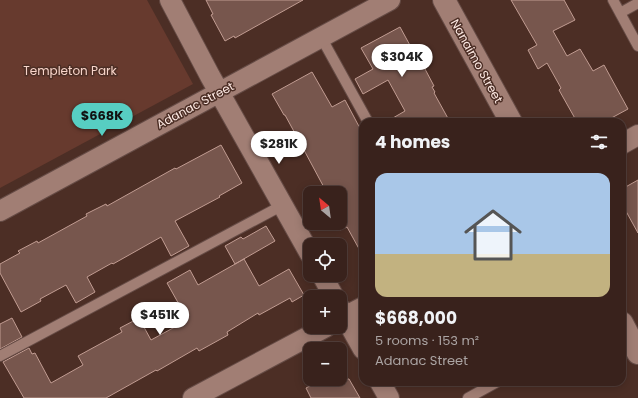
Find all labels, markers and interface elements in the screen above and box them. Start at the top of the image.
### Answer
street label: Nanaimo Street [447,16,507,106]
pin: $304K [374,44,430,78]
text: $304K [381,47,423,66]
park label: Templeton Park [23,62,118,79]
street label: Adanac Street [153,77,237,133]
pin: $668K [74,103,130,137]
text: $668K [81,106,123,125]
text: 4 homes [375,130,450,154]
pin: $281K [251,131,307,165]
icon: filters [588,131,610,153]
text: $281K [260,134,298,153]
north arrow [303,186,347,230]
map controls [303,186,347,386]
icon: home [457,199,529,271]
button: locate [303,238,347,282]
button: + [303,290,347,334]
pin: $451K [132,302,188,336]
text: $451K [140,305,180,324]
text: $668,000 [375,306,457,330]
text: 5 rooms · 153 m² [375,331,479,350]
button: − [303,342,347,386]
text: Adanac Street [375,351,468,370]

